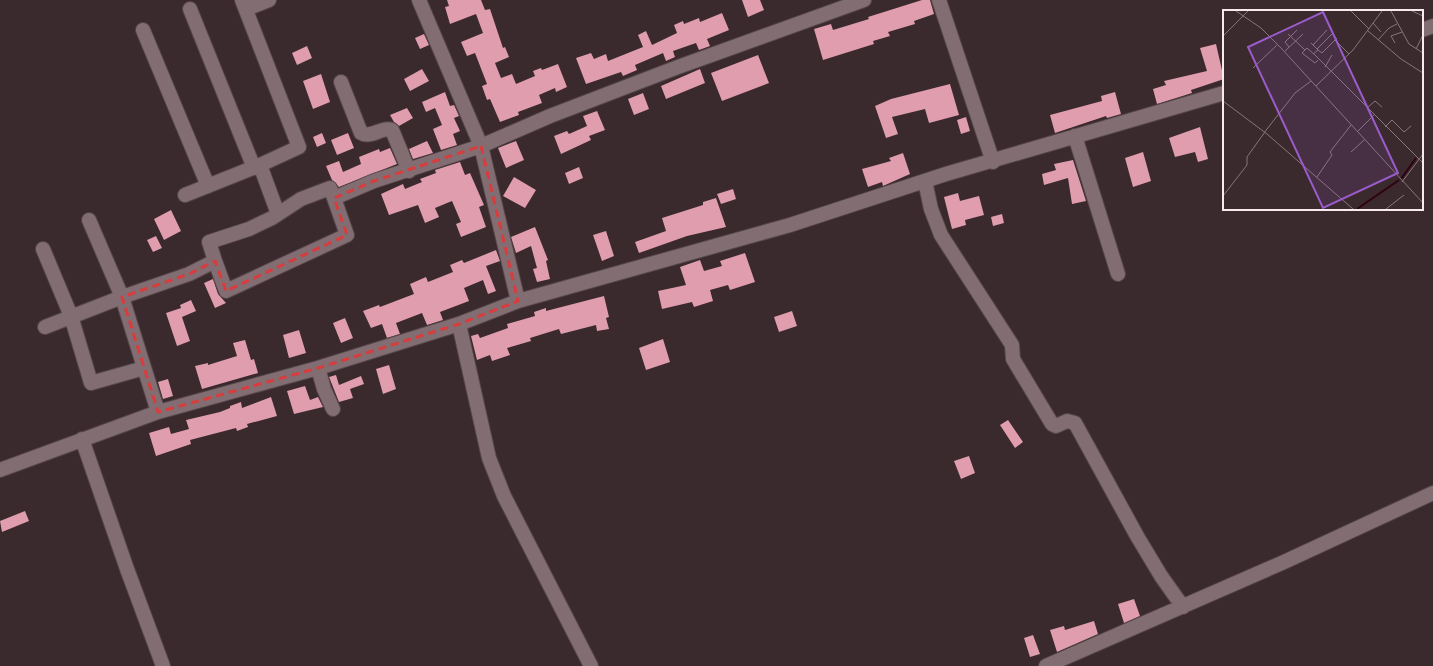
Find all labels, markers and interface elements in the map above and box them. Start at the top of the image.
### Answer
inset map [1223,10,1423,210]

